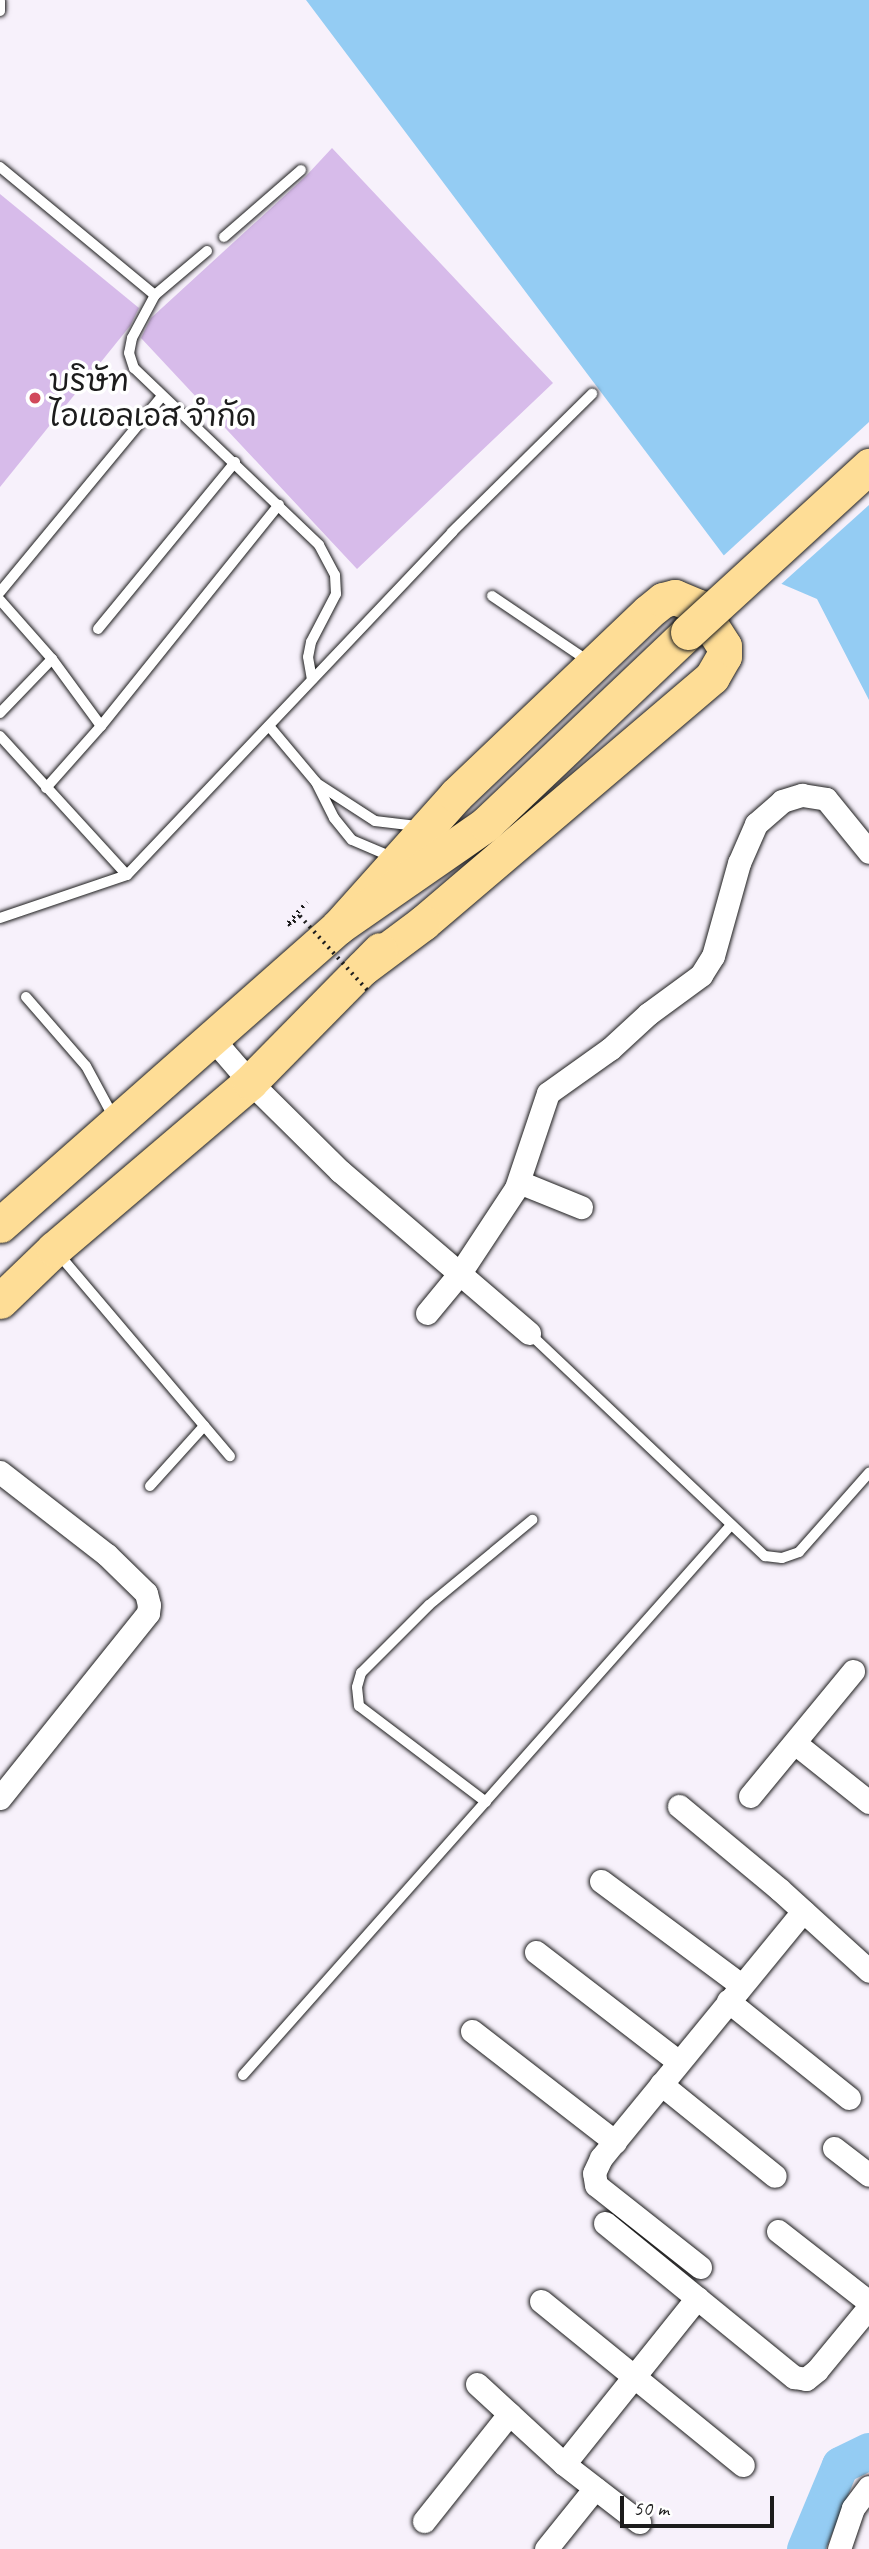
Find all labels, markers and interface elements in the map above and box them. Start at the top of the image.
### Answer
place label: บริษัท ไอแอลเอส จำกัด [49,363,256,434]
marker: บริษัท ไอแอลเอส จำกัด [27,390,43,406]
scale bar [624,2482,778,2526]
text: 50 m [633,2495,669,2521]

